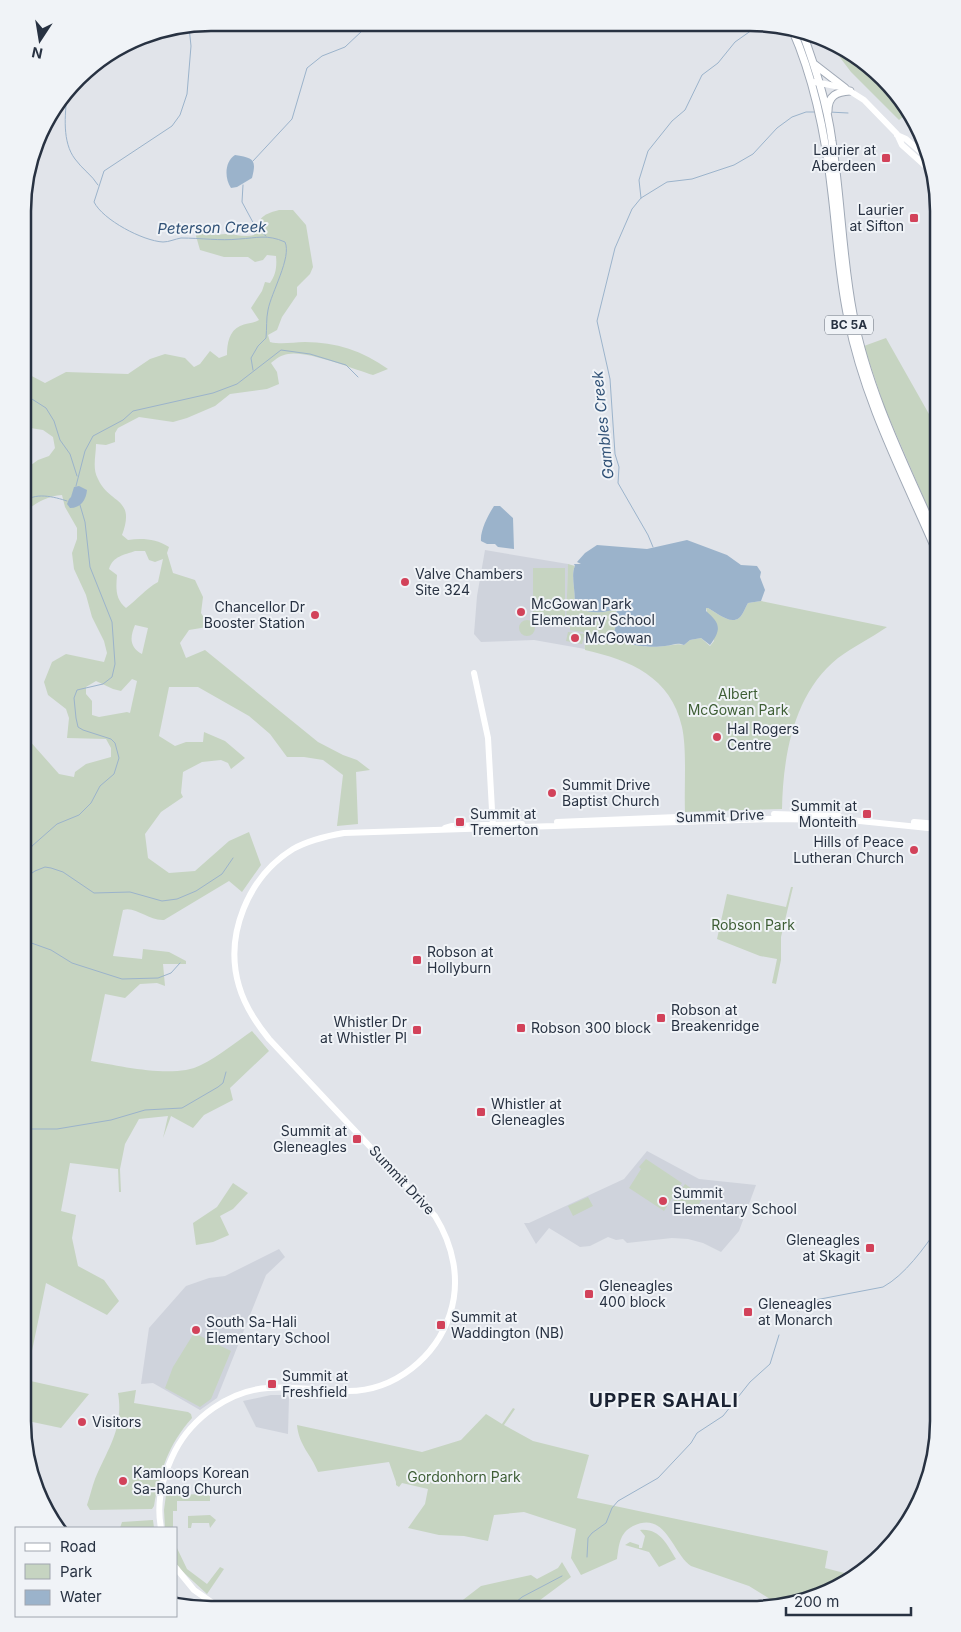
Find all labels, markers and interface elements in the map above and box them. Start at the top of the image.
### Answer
north arrow [15,15,65,65]
text: N [30,44,44,63]
place label: Laurier at Aberdeen [811,141,876,174]
marker: Laurier at Aberdeen [880,152,892,164]
place label: Laurier at Sifton [849,201,904,234]
marker: Laurier at Sifton [908,212,920,224]
water label: Peterson Creek [157,217,267,238]
road number: BC 5A [825,316,873,334]
water label: Gambles Creek [587,369,618,480]
place label: Valve Chambers Site 324 [415,565,523,598]
marker: Valve Chambers Site 324 [399,576,411,588]
place label: McGowan Park Elementary School [531,595,655,628]
place label: Chancellor Dr Booster Station [204,598,305,631]
marker: McGowan Park Elementary School [515,606,527,618]
marker: Chancellor Dr Booster Station [309,609,321,621]
place label: McGowan [585,629,652,646]
marker: McGowan [569,632,581,644]
park label: Albert McGowan Park [688,685,789,718]
place label: Hal Rogers Centre [727,720,799,753]
marker: Hal Rogers Centre [711,731,723,743]
place label: Summit Drive Baptist Church [562,776,660,809]
marker: Summit Drive Baptist Church [546,787,558,799]
place label: Summit at Monteith [791,797,857,830]
place label: Summit at Tremerton [470,805,538,838]
street label: Summit Drive [675,805,764,826]
marker: Summit at Monteith [861,808,873,820]
marker: Summit at Tremerton [454,816,466,828]
place label: Hills of Peace Lutheran Church [793,833,904,866]
marker: Hills of Peace Lutheran Church [908,844,920,856]
park label: Robson Park [711,916,795,933]
place label: Robson at Hollyburn [427,943,494,976]
marker: Robson at Hollyburn [411,954,423,966]
place label: Robson at Breakenridge [671,1001,759,1034]
marker: Robson at Breakenridge [655,1012,667,1024]
place label: Whistler Dr at Whistler Pl [320,1013,407,1046]
place label: Robson 300 block [531,1019,651,1036]
marker: Robson 300 block [515,1022,527,1034]
marker: Whistler Dr at Whistler Pl [411,1024,423,1036]
place label: Whistler at Gleneagles [491,1095,565,1128]
marker: Whistler at Gleneagles [475,1106,487,1118]
place label: Summit at Gleneagles [273,1122,347,1155]
marker: Summit at Gleneagles [351,1133,363,1145]
street label: Summit Drive [366,1142,439,1218]
place label: Summit Elementary School [673,1184,797,1217]
marker: Summit Elementary School [657,1195,669,1207]
place label: Gleneagles at Skagit [786,1231,860,1264]
marker: Gleneagles at Skagit [864,1242,876,1254]
place label: Gleneagles 400 block [599,1277,673,1310]
marker: Gleneagles 400 block [583,1288,595,1300]
place label: Gleneagles at Monarch [758,1295,833,1328]
marker: Gleneagles at Monarch [742,1306,754,1318]
place label: Summit at Waddington (NB) [451,1308,564,1341]
place label: South Sa-Hali Elementary School [206,1313,330,1346]
marker: Summit at Waddington (NB) [435,1319,447,1331]
marker: South Sa-Hali Elementary School [190,1324,202,1336]
place label: Summit at Freshfield [282,1367,349,1400]
marker: Summit at Freshfield [266,1378,278,1390]
district label: UPPER SAHALI [589,1389,739,1412]
place label: Visitors [92,1413,141,1430]
marker: Visitors [76,1416,88,1428]
place label: Kamloops Korean Sa-Rang Church [133,1464,249,1497]
park label: Gordonhorn Park [407,1468,521,1485]
marker: Kamloops Korean Sa-Rang Church [117,1475,129,1487]
legend [15,1527,178,1617]
text: Road [60,1537,96,1556]
text: Park [60,1562,93,1581]
scale bar [786,1584,911,1616]
text: Water [60,1587,102,1606]
text: 200 m [794,1592,839,1611]

